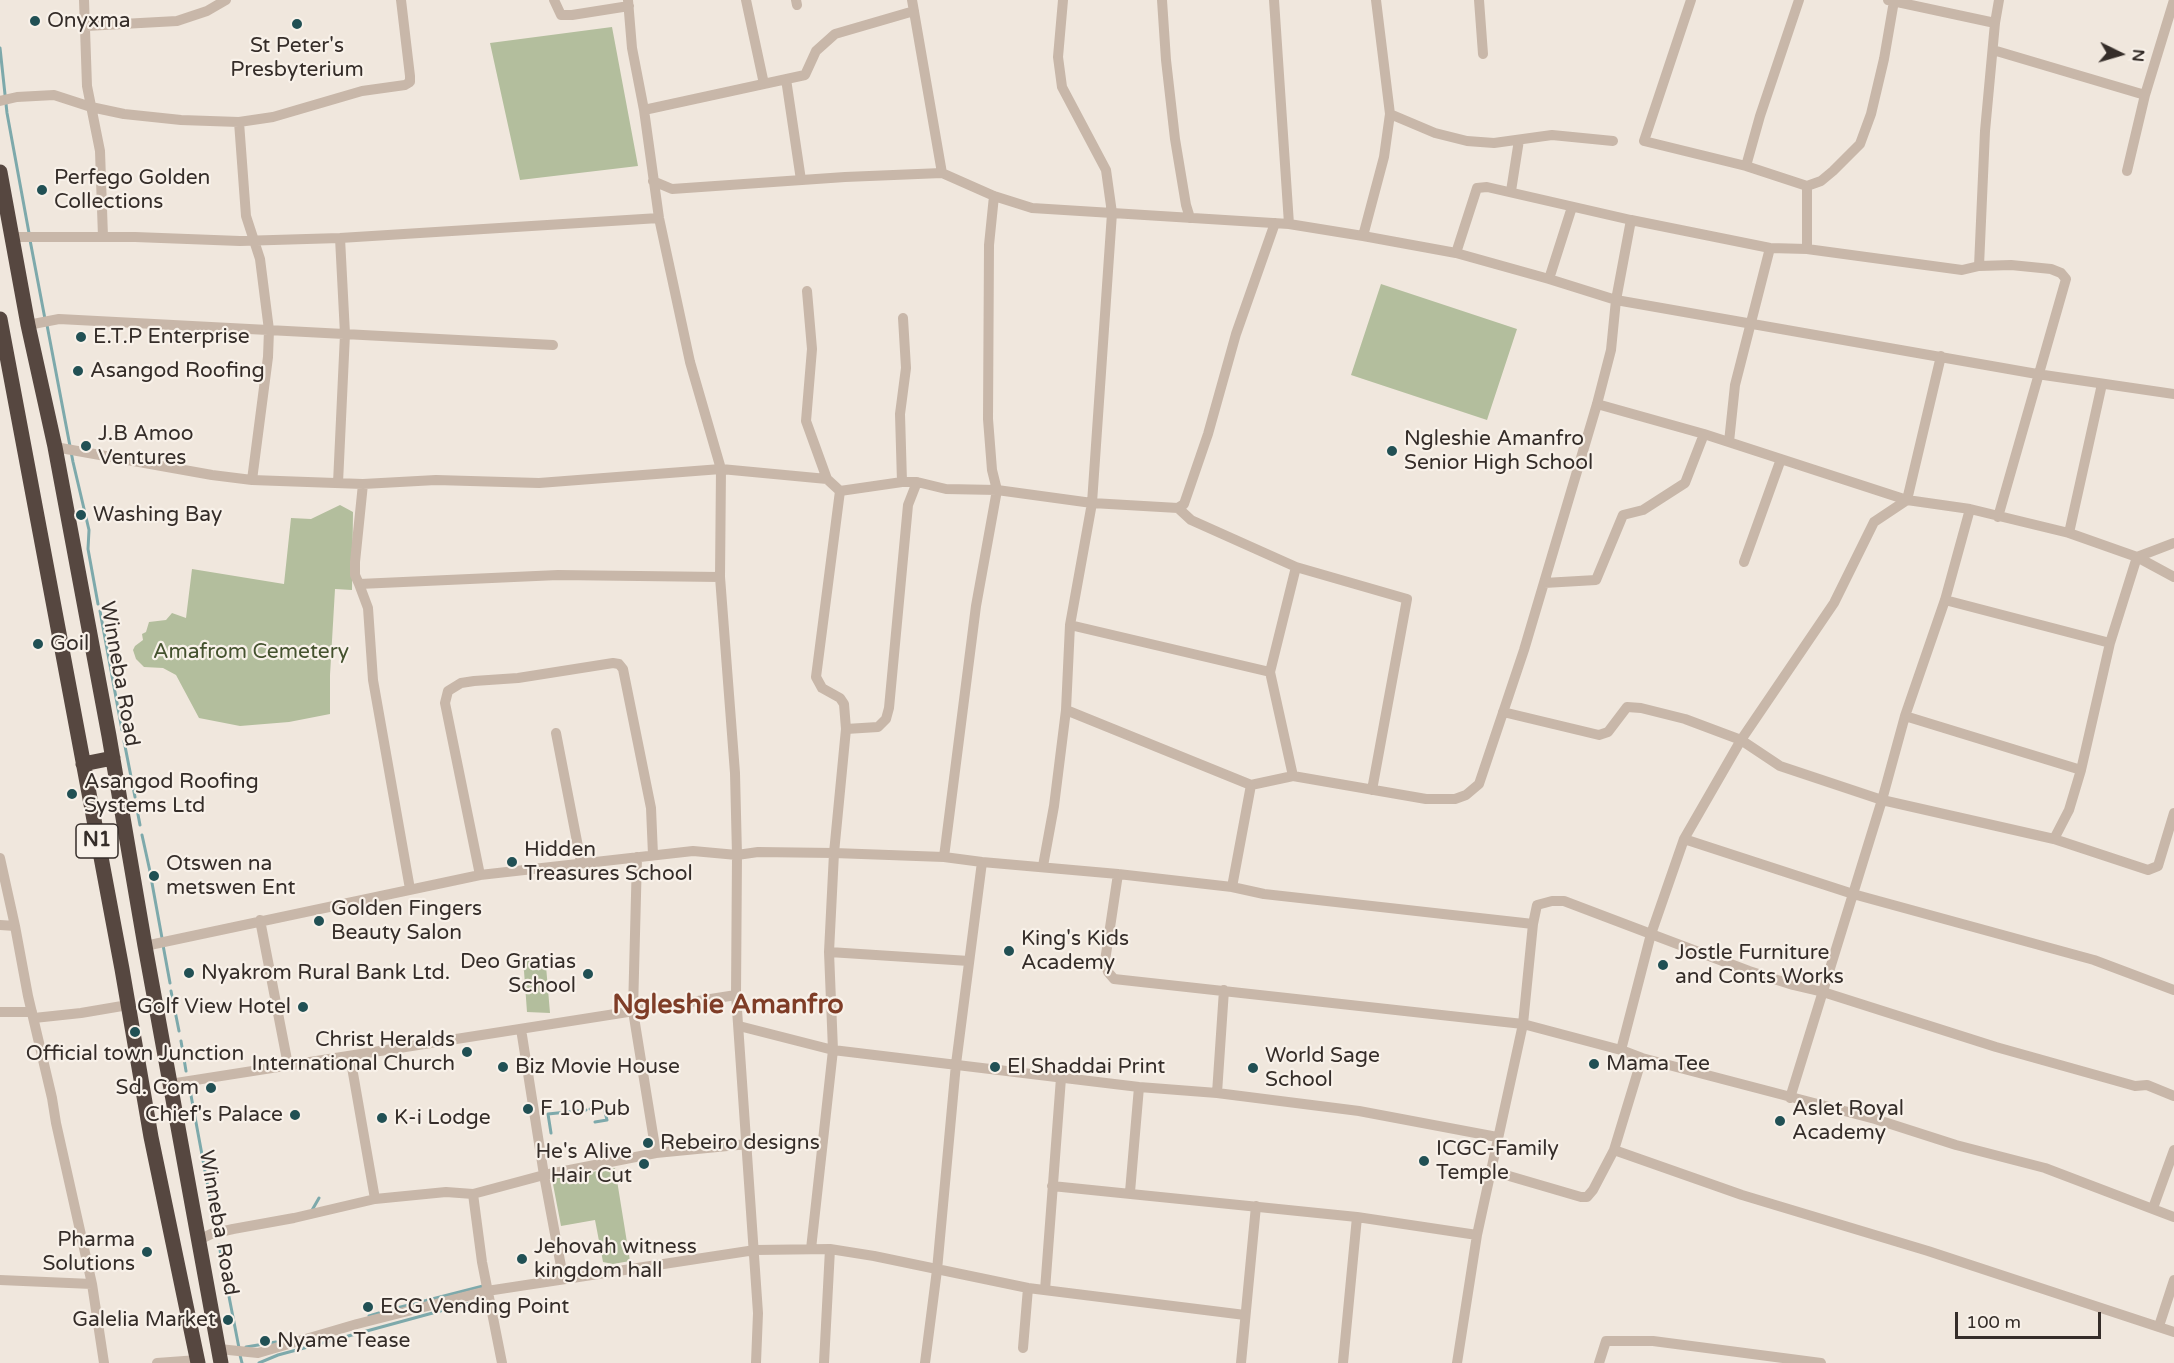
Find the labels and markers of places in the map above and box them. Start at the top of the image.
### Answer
place label: Onyxma [47,8,131,34]
marker: Onyxma [28,14,42,28]
marker: St Peter's Presbyterium [290,17,304,31]
place label: St Peter's Presbyterium [230,33,364,83]
place label: Perfego Golden Collections [54,165,210,215]
marker: Perfego Golden Collections [35,183,49,197]
place label: E.T.P Enterprise [93,324,250,350]
marker: E.T.P Enterprise [74,330,88,344]
place label: Asangod Roofing [90,358,265,384]
marker: Asangod Roofing [71,364,85,378]
place label: J.B Amoo Ventures [98,421,194,471]
place label: Ngleshie Amanfro Senior High School [1404,426,1593,476]
marker: J.B Amoo Ventures [79,439,93,453]
marker: Ngleshie Amanfro Senior High School [1385,444,1399,458]
place label: Washing Bay [93,502,222,528]
marker: Washing Bay [74,508,88,522]
place label: Goil [50,631,89,657]
marker: Goil [31,637,45,651]
place label: Asangod Roofing Systems Ltd [84,769,259,819]
marker: Asangod Roofing Systems Ltd [65,787,79,801]
place label: Hidden Treasures School [524,837,693,887]
place label: Otswen na metswen Ent [166,851,296,901]
marker: Hidden Treasures School [505,855,519,869]
marker: Otswen na metswen Ent [147,869,161,883]
place label: Golden Fingers Beauty Salon [331,896,482,946]
marker: Golden Fingers Beauty Salon [312,914,326,928]
place label: King's Kids Academy [1021,926,1129,976]
place label: Jostle Furniture and Conts Works [1675,940,1844,990]
marker: King's Kids Academy [1002,944,1016,958]
place label: Deo Gratias School [460,949,576,999]
marker: Jostle Furniture and Conts Works [1656,958,1670,972]
place label: Nyakrom Rural Bank Ltd. [201,960,450,986]
marker: Nyakrom Rural Bank Ltd. [182,966,196,980]
marker: Deo Gratias School [581,967,595,981]
place label: Golf View Hotel [137,994,291,1020]
marker: Golf View Hotel [296,1000,310,1014]
marker: Official town Junction [128,1025,142,1039]
place label: Christ Heralds International Church [251,1027,455,1077]
place label: Official town Junction [26,1041,244,1067]
place label: World Sage School [1265,1043,1380,1093]
marker: Christ Heralds International Church [460,1045,474,1059]
place label: Mama Tee [1606,1051,1710,1077]
place label: Biz Movie House [515,1054,680,1080]
place label: El Shaddai Print [1007,1054,1165,1080]
marker: Mama Tee [1587,1057,1601,1071]
marker: Biz Movie House [496,1060,510,1074]
marker: El Shaddai Print [988,1060,1002,1074]
marker: World Sage School [1246,1061,1260,1075]
place label: Sd. Com [116,1075,199,1101]
marker: Sd. Com [204,1081,218,1095]
place label: F 10 Pub [540,1096,630,1122]
place label: Aslet Royal Academy [1792,1096,1904,1146]
place label: Chief's Palace [145,1102,283,1128]
marker: F 10 Pub [521,1102,535,1116]
place label: K-i Lodge [394,1105,491,1131]
marker: Chief's Palace [288,1108,302,1122]
marker: K-i Lodge [375,1111,389,1125]
marker: Aslet Royal Academy [1773,1114,1787,1128]
place label: Rebeiro designs [660,1130,820,1156]
marker: Rebeiro designs [641,1136,655,1150]
place label: ICGC-Family Temple [1436,1136,1559,1186]
place label: He's Alive Hair Cut [535,1139,632,1189]
marker: ICGC-Family Temple [1417,1154,1431,1168]
marker: He's Alive Hair Cut [637,1157,651,1171]
place label: Pharma Solutions [42,1227,135,1277]
place label: Jehovah witness kingdom hall [534,1234,697,1284]
marker: Pharma Solutions [140,1245,154,1259]
marker: Jehovah witness kingdom hall [515,1252,529,1266]
place label: ECG Vending Point [380,1294,569,1320]
marker: ECG Vending Point [361,1300,375,1314]
place label: Galelia Market [72,1307,216,1333]
marker: Galelia Market [221,1313,235,1327]
place label: Nyame Tease [277,1328,410,1354]
marker: Nyame Tease [258,1334,272,1348]

